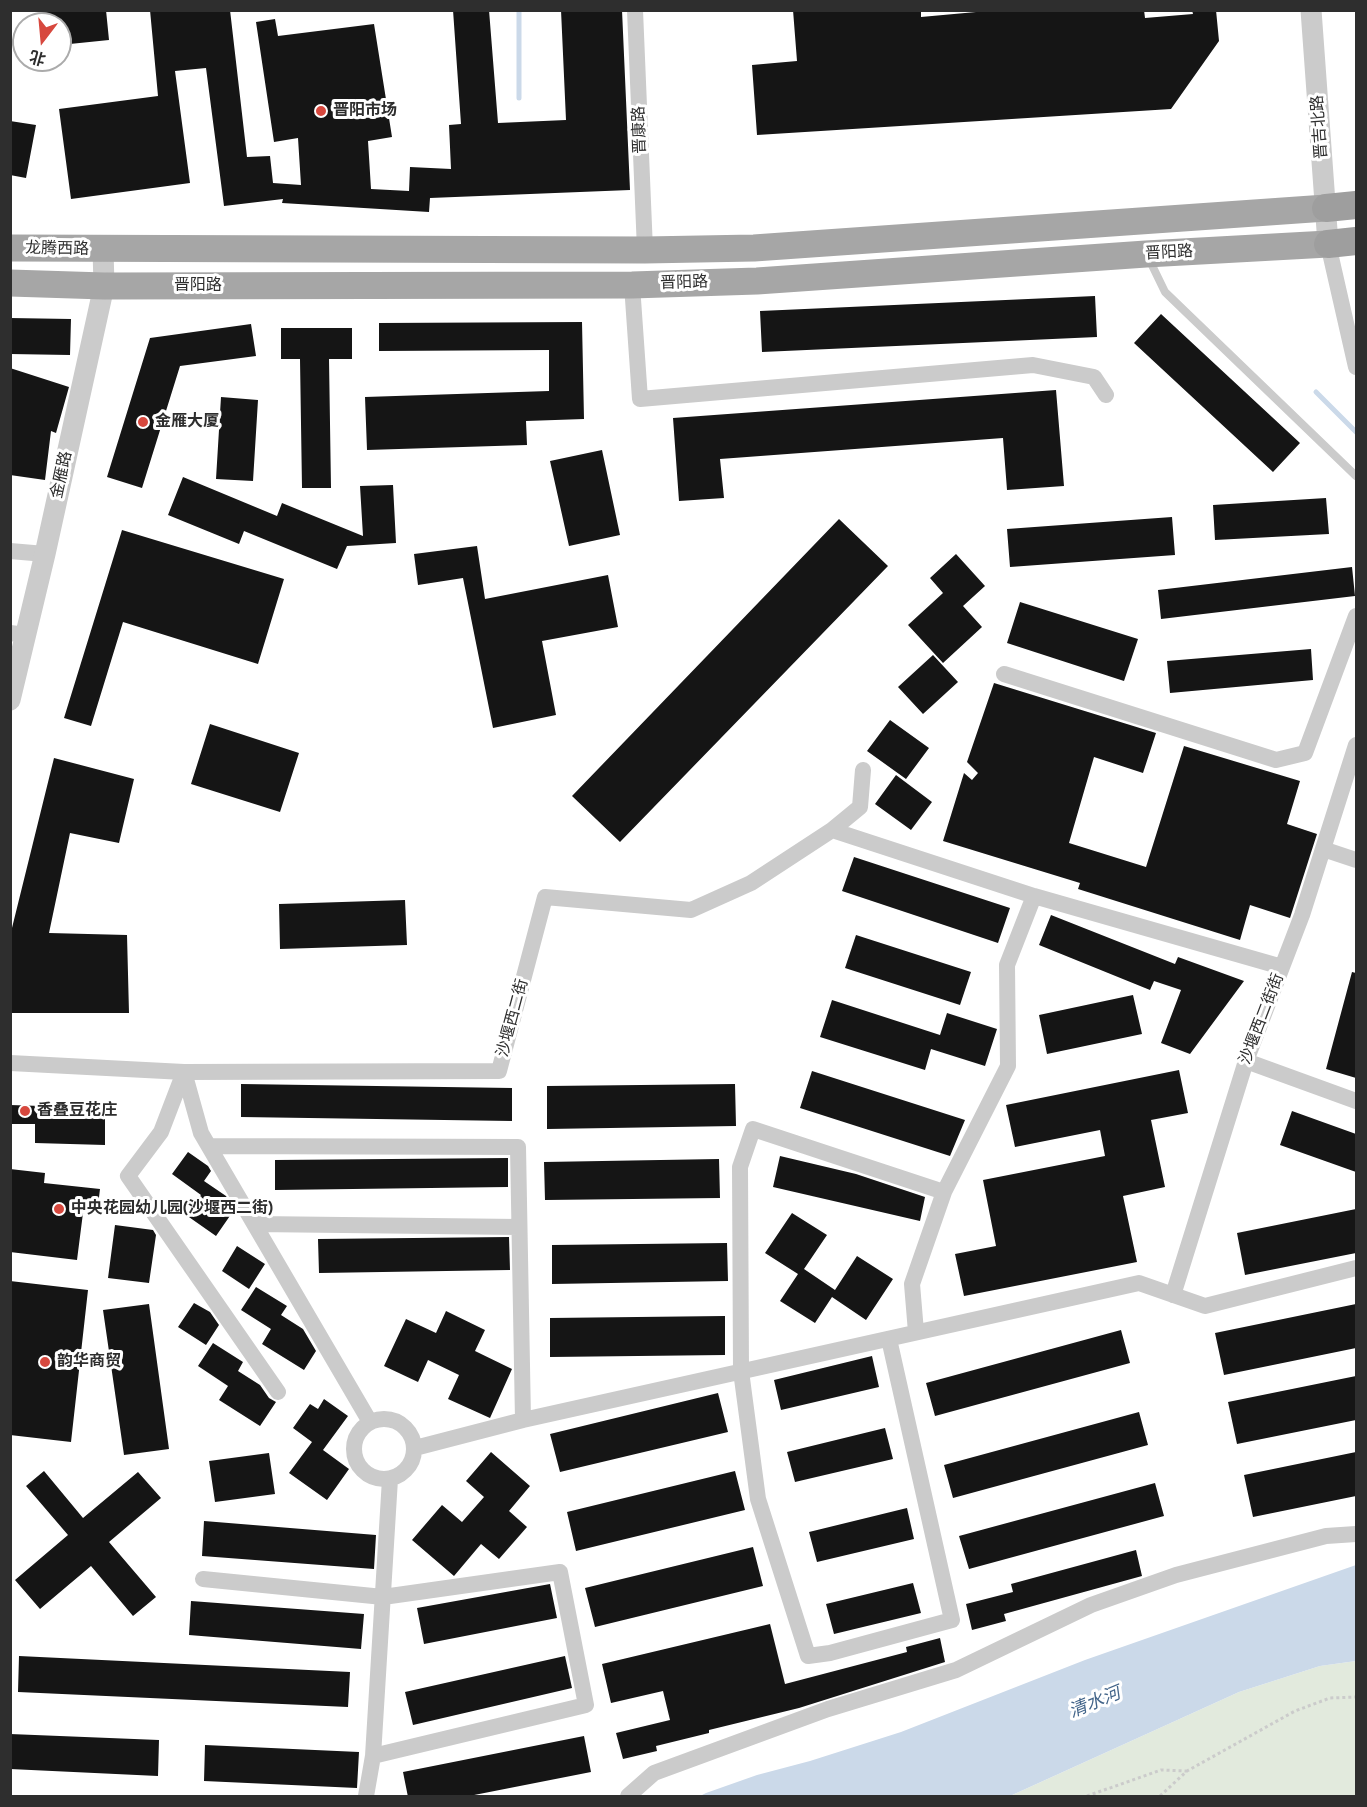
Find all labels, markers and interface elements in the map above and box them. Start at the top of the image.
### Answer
north arrow [12,12,72,72]
text: 北 [27,46,48,69]
street label: 晋吉北路 [1308,94,1332,160]
place label: 晋阳市场 [333,101,397,121]
marker: 晋阳市场 [314,104,328,118]
street label: 晋康路 [630,106,650,154]
street label: 龙腾西路 [25,239,89,259]
street label: 晋阳路 [1145,242,1193,264]
street label: 晋阳路 [660,273,708,293]
street label: 晋阳路 [174,276,222,296]
place label: 金雁大厦 [155,412,219,432]
marker: 金雁大厦 [136,415,150,429]
street label: 金雁路 [48,450,76,500]
street label: 沙堰西二街街 [1236,971,1288,1067]
street label: 沙堰西二街 [493,977,533,1059]
place label: 香叠豆花庄 [37,1101,117,1121]
marker: 香叠豆花庄 [18,1104,32,1118]
place label: 中央花园幼儿园(沙堰西二街) [71,1199,273,1219]
marker: 中央花园幼儿园(沙堰西二街) [52,1202,66,1216]
place label: 韵华商贸 [57,1352,121,1372]
marker: 韵华商贸 [38,1355,52,1369]
water label: 清水河 [1066,1683,1124,1723]

